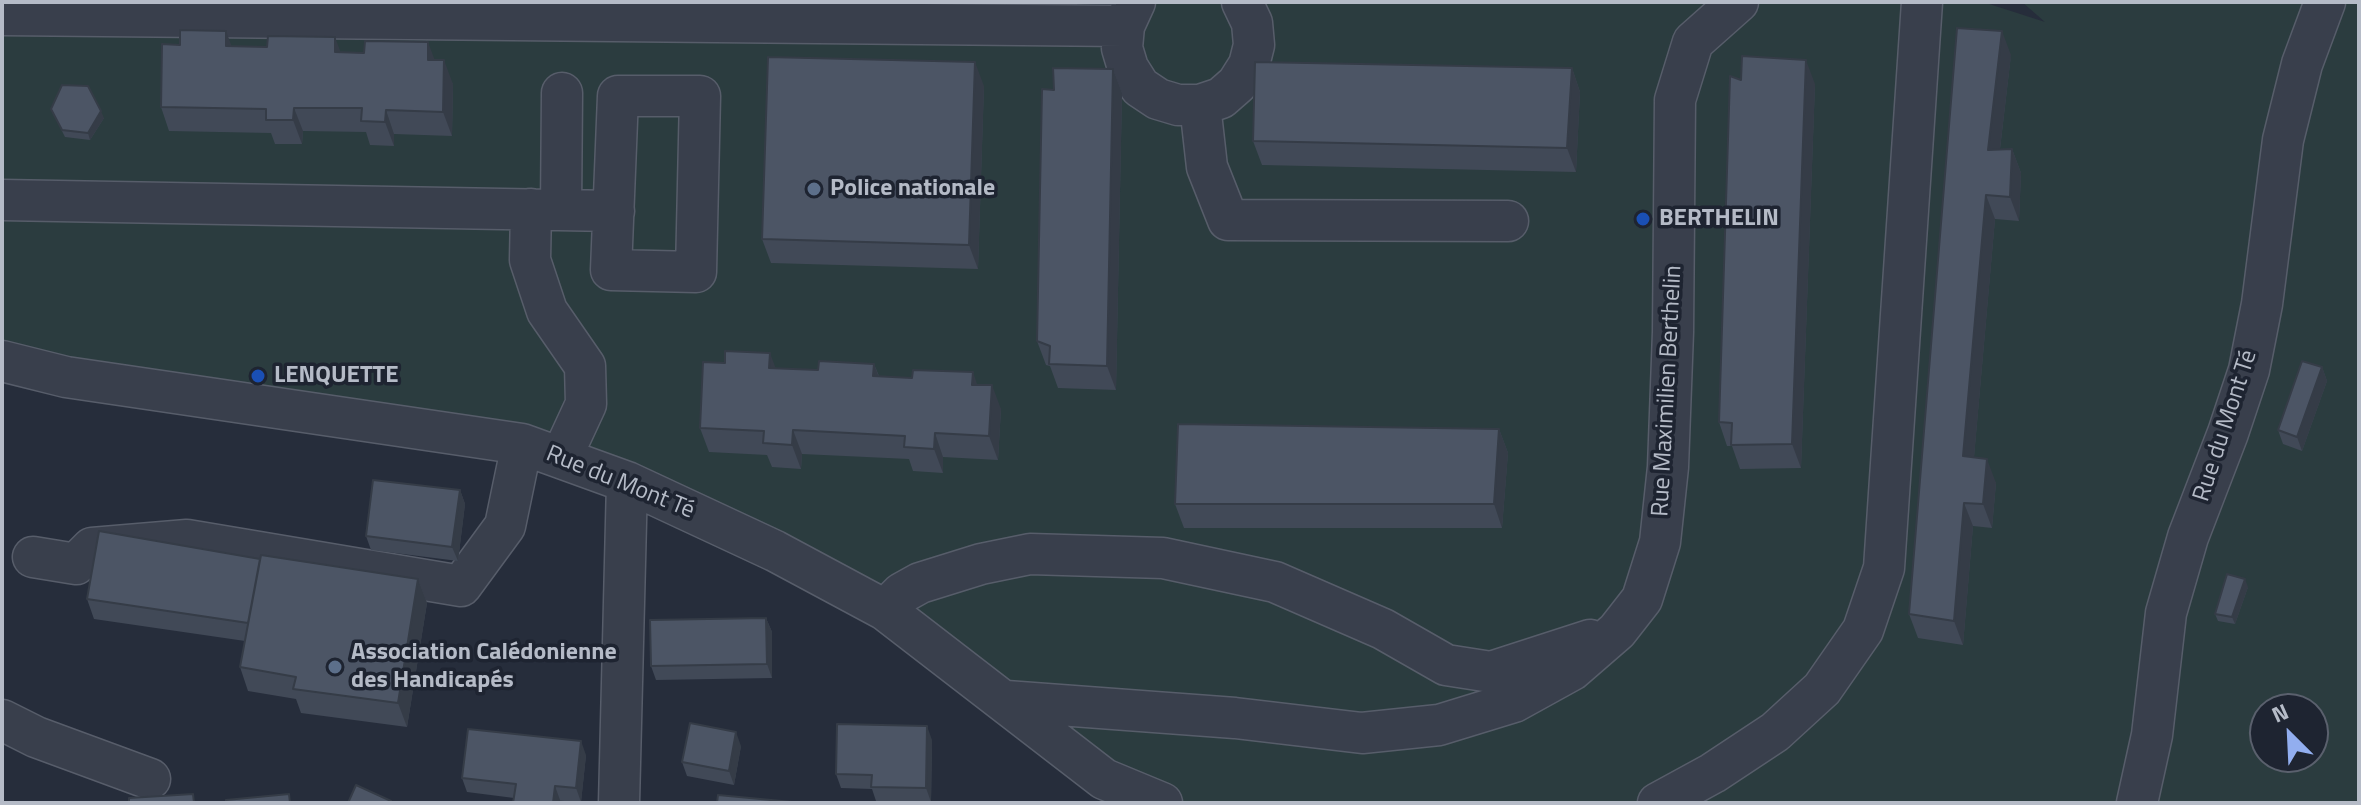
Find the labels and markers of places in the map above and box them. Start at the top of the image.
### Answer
place label: Police nationale [830,175,995,203]
marker: Police nationale [805,180,823,198]
place label: BERTHELIN [1659,205,1779,233]
marker: BERTHELIN [1634,210,1652,228]
place label: LENQUETTE [274,362,398,390]
marker: LENQUETTE [249,367,267,385]
place label: Association Calédonienne des Handicapés [351,639,617,695]
marker: Association Calédonienne des Handicapés [326,658,344,676]

